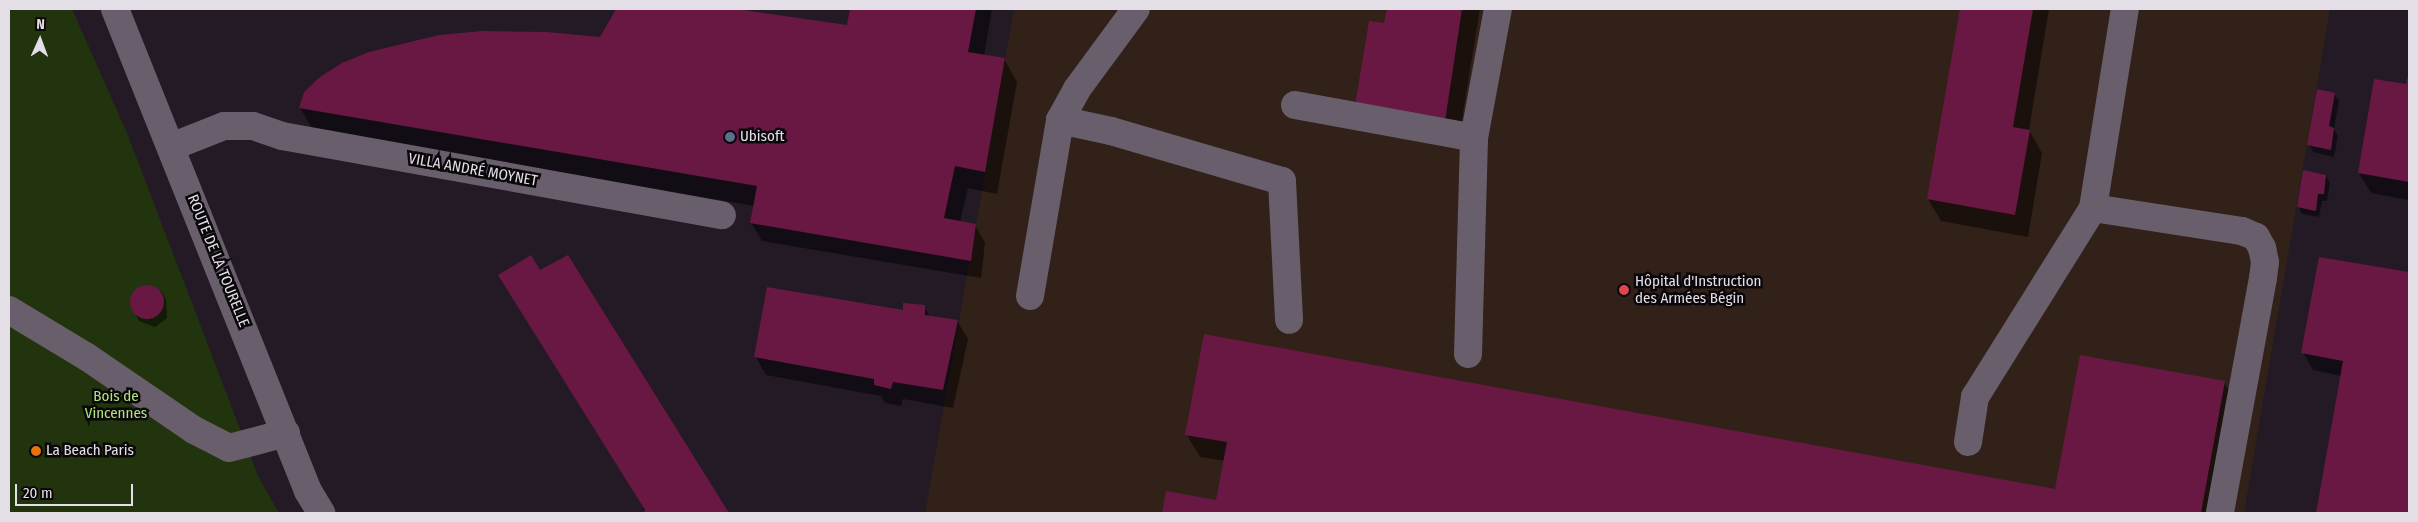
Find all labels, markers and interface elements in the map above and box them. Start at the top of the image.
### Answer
north arrow [15,15,65,65]
text: N [36,16,45,33]
place label: Ubisoft [740,128,784,146]
marker: Ubisoft [724,131,736,143]
street label: VILLA ANDRÉ MOYNET [407,150,539,190]
street label: ROUTE DE LA TOURELLE [183,192,253,330]
place label: Hôpital d'Instruction des Armées Bégin [1635,272,1761,307]
marker: Hôpital d'Instruction des Armées Bégin [1617,283,1631,297]
park label: Bois de Vincennes [85,387,147,422]
place label: La Beach Paris [46,442,134,460]
marker: La Beach Paris [30,445,42,457]
scale bar [18,474,135,506]
text: 20 m [23,484,53,502]

